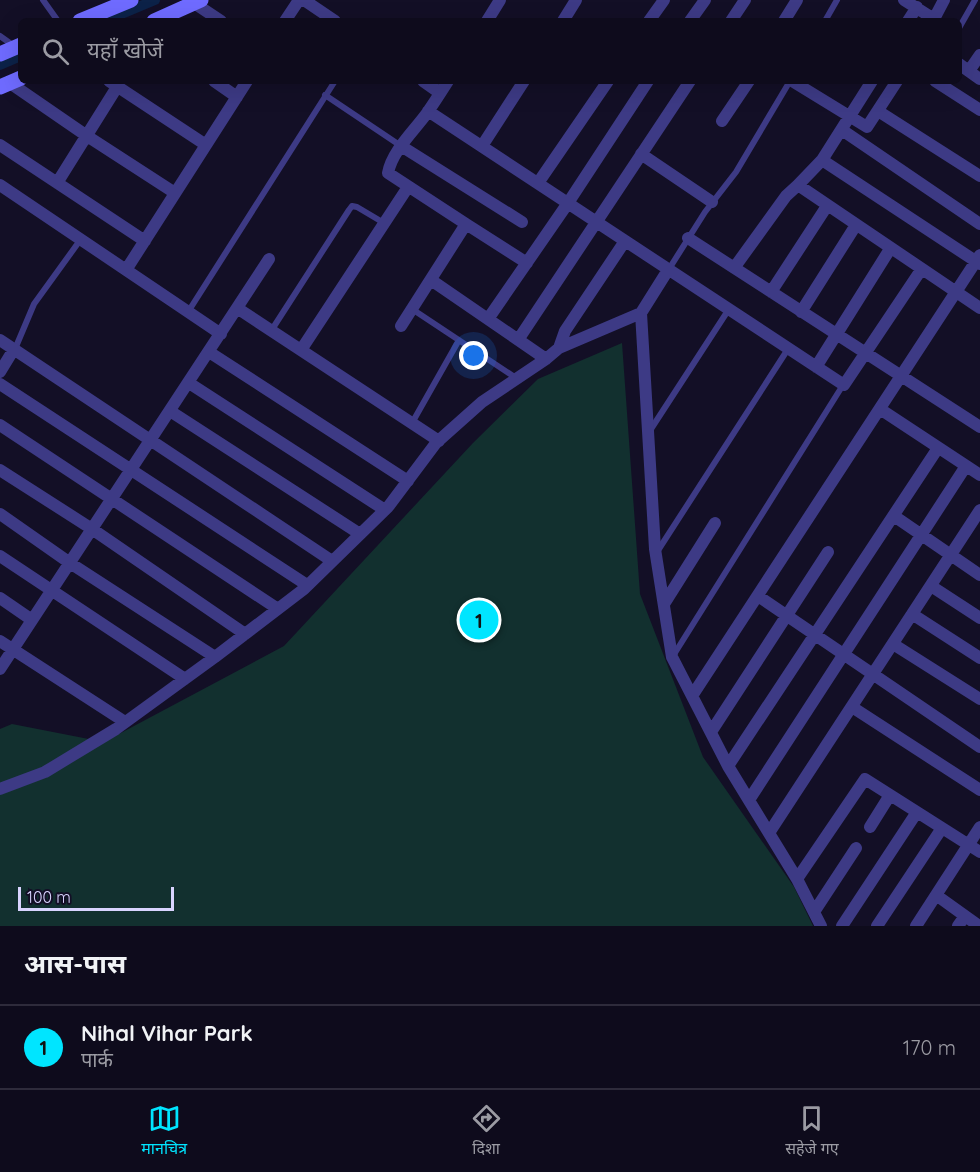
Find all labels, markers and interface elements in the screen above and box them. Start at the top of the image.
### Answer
search box [18,18,962,84]
icon: search [39,35,72,68]
text: यहाँ खोजें [87,36,163,64]
your location [459,341,488,370]
pin: 1 [460,598,498,642]
scale bar [18,884,174,912]
text: 100 m [27,887,71,907]
text: आस-पास [24,947,126,980]
text: Nihal Vihar Park [81,1019,253,1047]
text: 1 [40,1035,47,1060]
text: 170 m [903,1035,956,1060]
text: पार्क [81,1047,113,1072]
tab: मानचित्र [141,1102,187,1161]
tab: दिशा [470,1102,503,1161]
tab: सहेजे गए [785,1102,839,1161]

